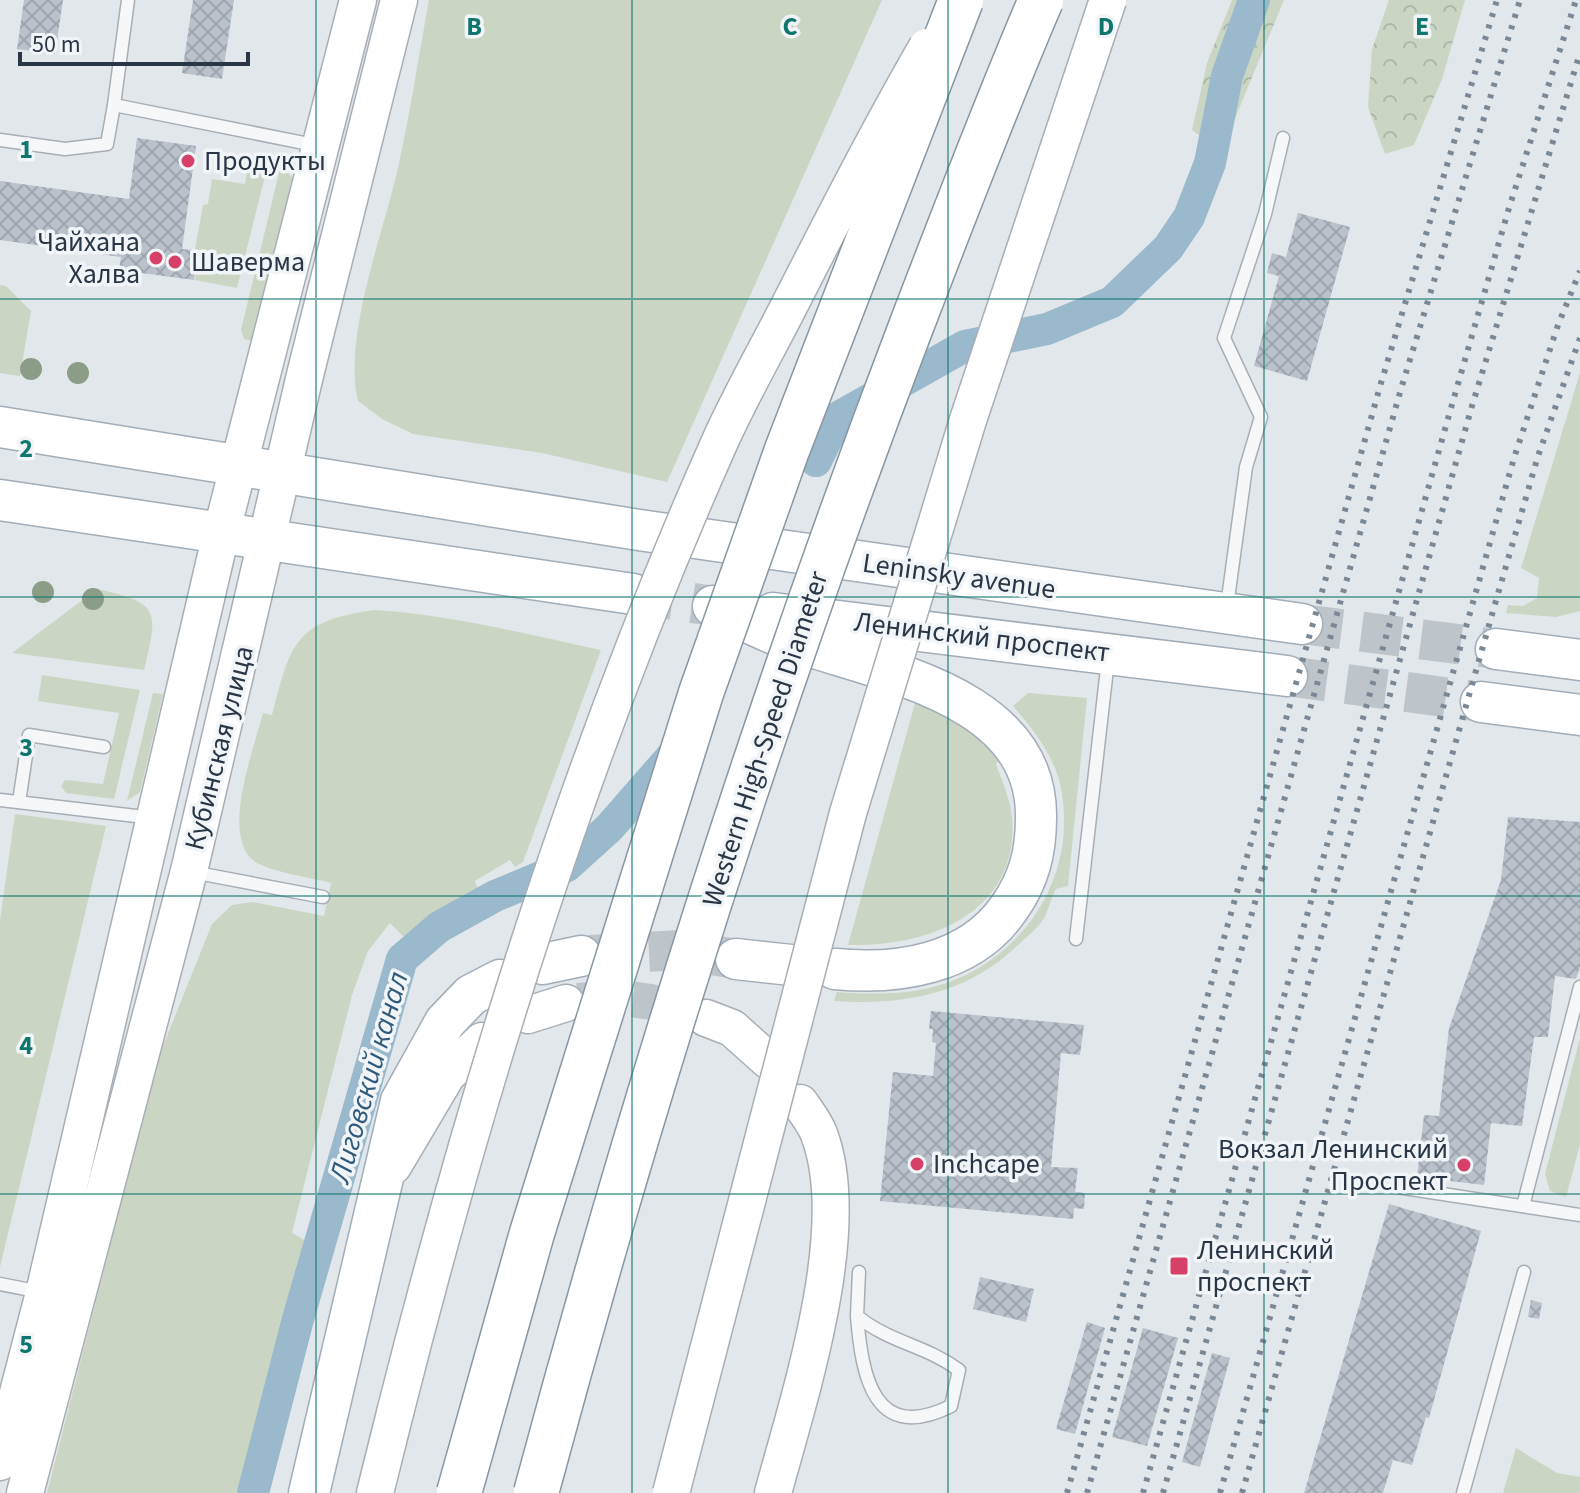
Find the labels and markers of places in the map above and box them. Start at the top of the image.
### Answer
place label: Продукты [204,141,326,181]
marker: Продукты [179,152,197,170]
place label: Чайхана Халва [37,222,140,294]
place label: Шаверма [191,242,305,282]
marker: Чайхана Халва [147,249,165,267]
marker: Шаверма [166,253,184,271]
place label: Вокзал Ленинский Проспект [1218,1129,1448,1201]
place label: Inchcape [933,1144,1040,1184]
marker: Inchcape [908,1155,926,1173]
marker: Вокзал Ленинский Проспект [1455,1156,1473,1174]
place label: Ленинский проспект [1197,1230,1334,1302]
marker: Ленинский проспект [1168,1255,1190,1277]

